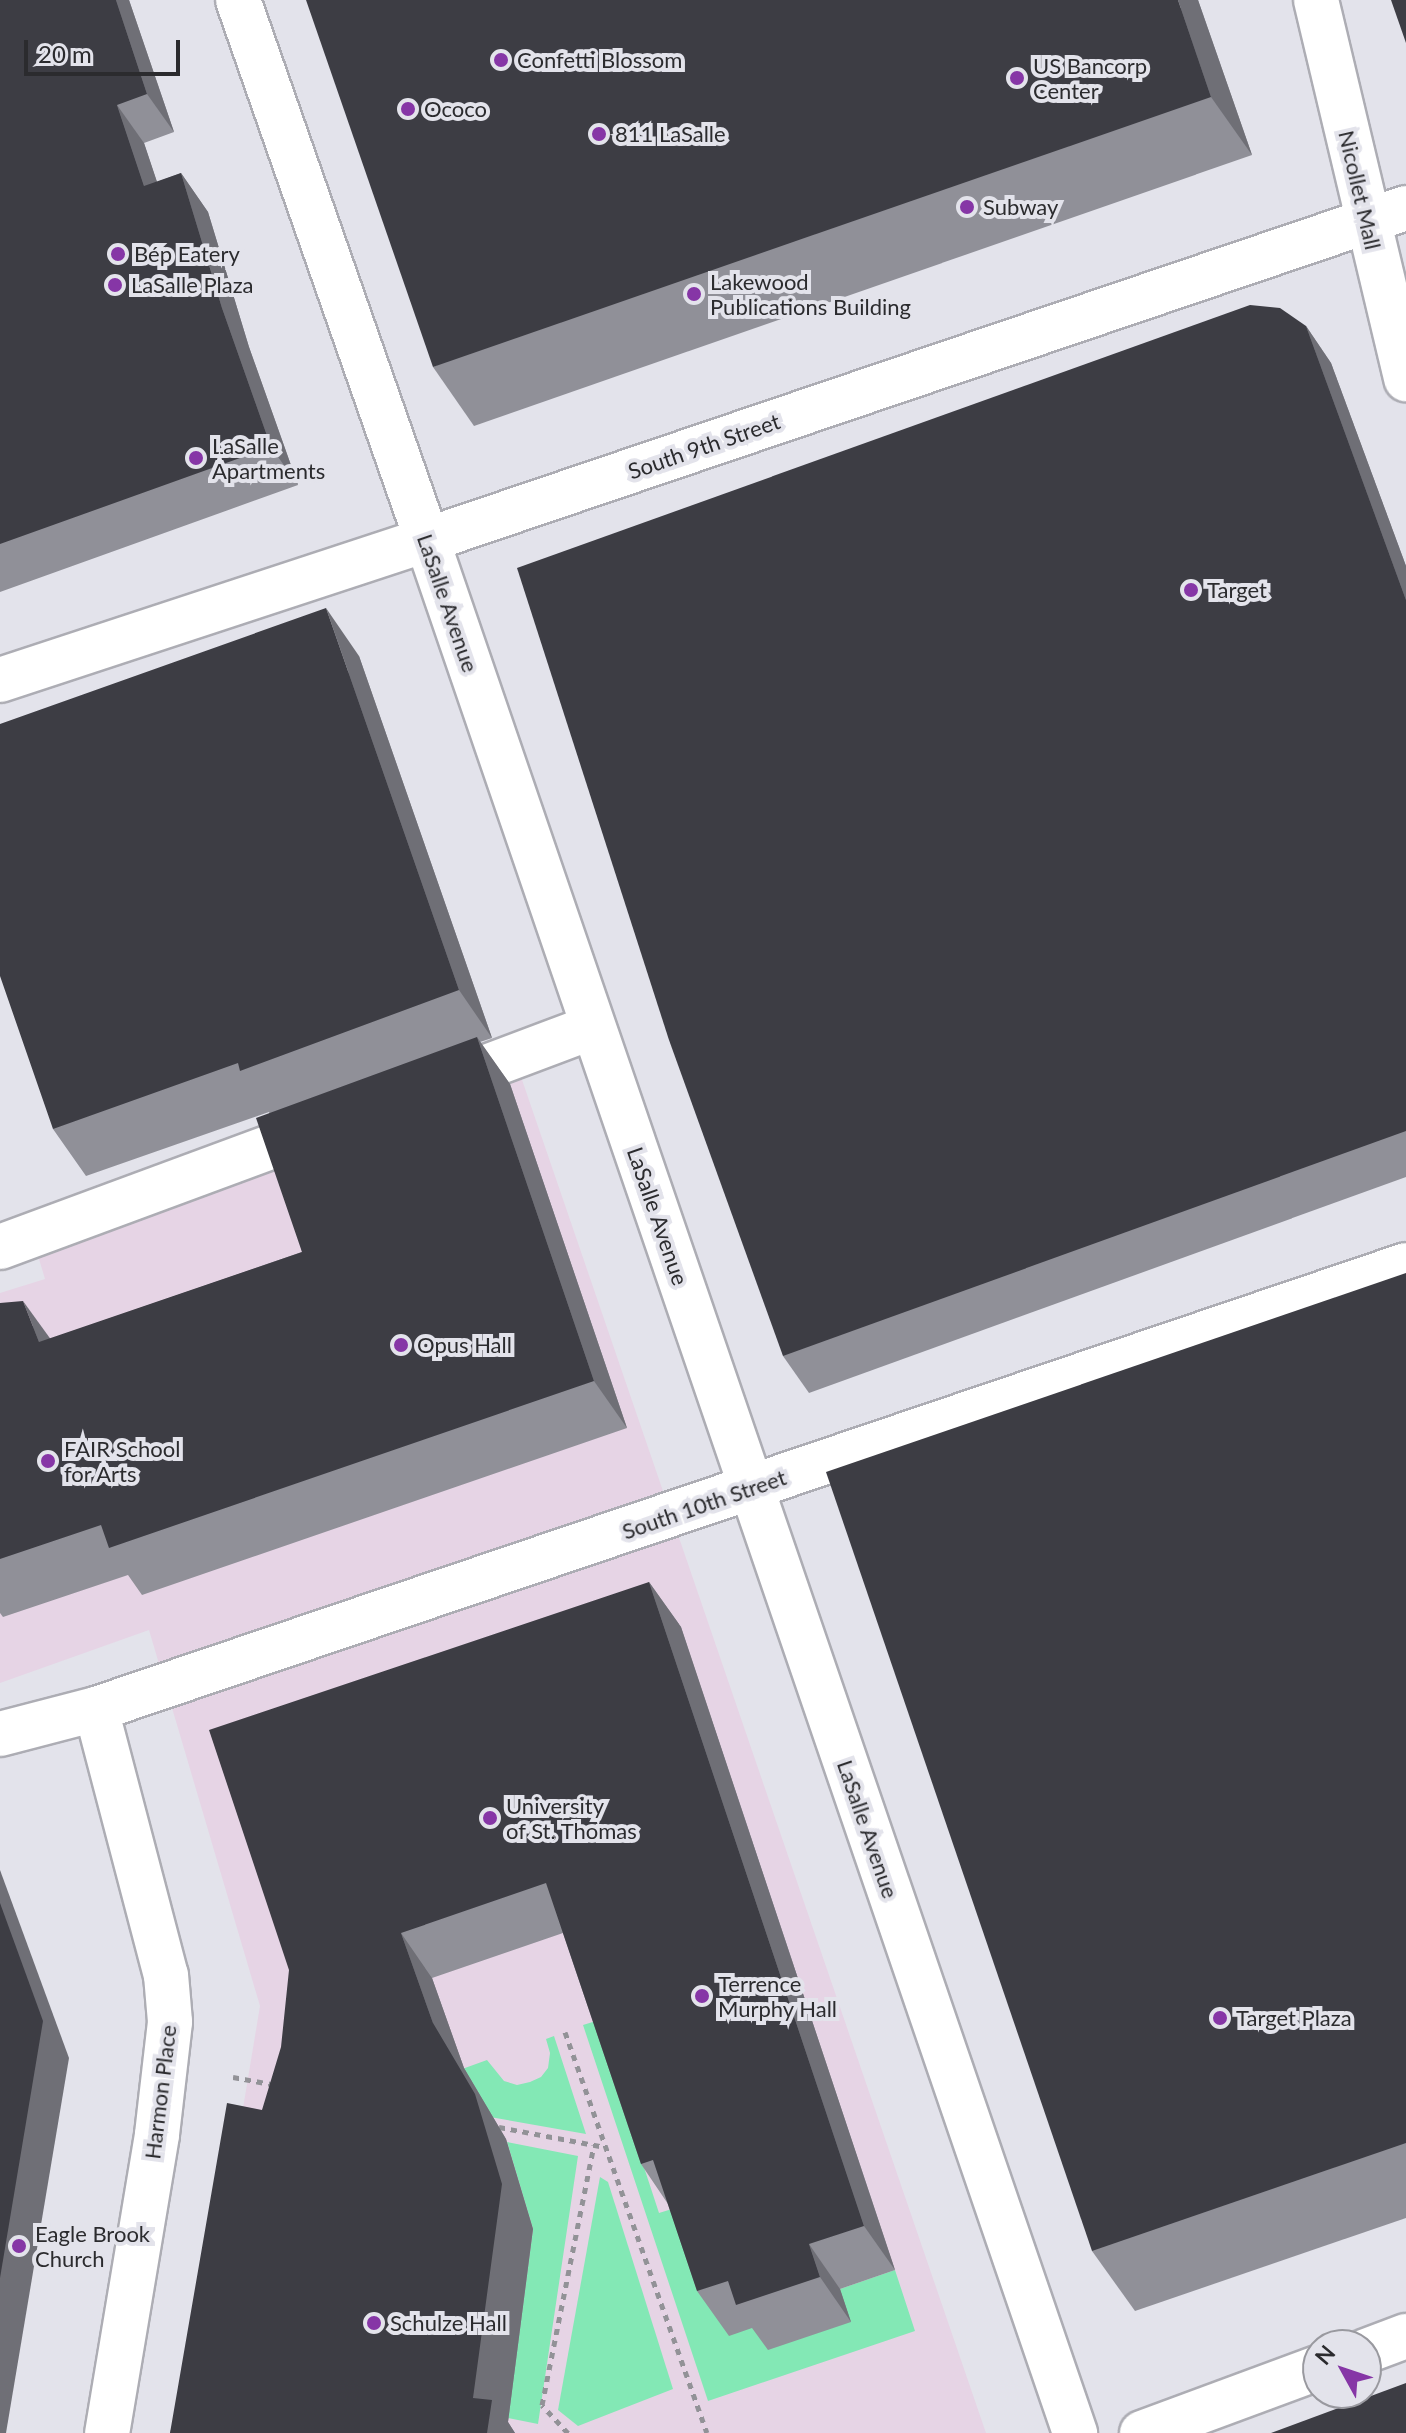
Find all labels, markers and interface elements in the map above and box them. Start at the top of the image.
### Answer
scale bar [28,24,184,74]
text: 20 m [38,39,92,68]
place label: Confetti Blossom [517,47,682,73]
marker: Confetti Blossom [492,51,510,69]
place label: US Bancorp Center [1033,52,1147,104]
marker: US Bancorp Center [1008,69,1026,87]
place label: Ococo [424,96,487,122]
marker: Ococo [399,100,417,118]
place label: 811 LaSalle [615,121,726,147]
marker: 811 LaSalle [590,125,608,143]
street label: Nicollet Mall [1333,128,1387,252]
place label: Subway [983,194,1058,220]
marker: Subway [958,198,976,216]
place label: Bép Eatery [134,241,240,267]
marker: Bép Eatery [109,245,127,263]
place label: Lakewood Publications Building [710,268,911,320]
place label: LaSalle Plaza [131,272,254,298]
marker: LaSalle Plaza [106,276,124,294]
marker: Lakewood Publications Building [685,285,703,303]
street label: South 9th Street [625,408,783,484]
place label: LaSalle Apartments [212,432,325,484]
marker: LaSalle Apartments [187,449,205,467]
street label: LaSalle Avenue [412,530,484,676]
place label: Target [1207,577,1267,603]
marker: Target [1182,581,1200,599]
street label: LaSalle Avenue [622,1143,694,1289]
place label: Opus Hall [417,1332,512,1358]
marker: Opus Hall [392,1336,410,1354]
place label: FAIR School for Arts [64,1435,180,1486]
marker: FAIR School for Arts [39,1452,57,1470]
street label: South 10th Street [619,1464,789,1544]
street label: LaSalle Avenue [832,1756,904,1902]
place label: University of St. Thomas [506,1792,638,1844]
marker: University of St. Thomas [481,1809,499,1827]
place label: Terrence Murphy Hall [718,1970,838,2022]
marker: Terrence Murphy Hall [693,1987,711,2005]
place label: Target Plaza [1236,2005,1352,2031]
marker: Target Plaza [1211,2009,1229,2027]
street label: Harmon Place [139,2023,181,2161]
place label: Eagle Brook Church [35,2220,150,2272]
marker: Eagle Brook Church [10,2237,28,2255]
place label: Schulze Hall [390,2310,507,2336]
marker: Schulze Hall [365,2314,383,2332]
north arrow [1302,2329,1382,2409]
text: N [1309,2339,1341,2370]

